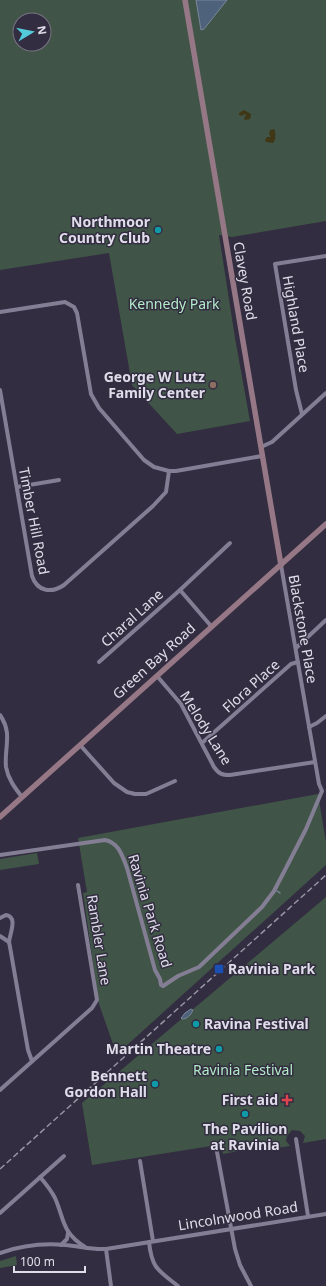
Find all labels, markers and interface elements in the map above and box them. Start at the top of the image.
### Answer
north arrow [12,12,52,52]
text: N [34,24,51,36]
place label: Northmoor Country Club [59,212,151,247]
marker: Northmoor Country Club [153,225,163,235]
street label: Clavey Road [229,240,262,322]
street label: Highland Place [279,274,314,374]
park label: Kennedy Park [129,294,220,313]
place label: George W Lutz Family Center [104,367,206,402]
marker: George W Lutz Family Center [208,380,218,390]
street label: Timber Hill Road [15,466,54,576]
street label: Blackstone Place [285,573,322,685]
street label: Charal Lane [96,585,167,651]
street label: Green Bay Road [108,618,199,703]
street label: Flora Place [218,655,283,716]
street label: Melody Lane [176,687,237,768]
street label: Ravinia Park Road [124,852,177,970]
street label: Rambler Lane [83,894,116,986]
place label: Ravinia Park [228,959,315,978]
marker: Ravinia Park [213,963,225,975]
place label: Ravina Festival [204,1014,309,1033]
marker: Ravina Festival [191,1019,201,1029]
place label: Martin Theatre [106,1039,211,1058]
marker: Martin Theatre [214,1044,224,1054]
park label: Ravinia Festival [193,1060,293,1079]
place label: Bennett Gordon Hall [64,1066,147,1101]
marker: Bennett Gordon Hall [150,1079,160,1089]
place label: First aid [222,1090,278,1109]
marker: First aid [281,1094,293,1106]
marker: The Pavilion at Ravinia [240,1109,250,1119]
place label: The Pavilion at Ravinia [203,1119,287,1154]
street label: Lincolnwood Road [177,1197,299,1234]
scale bar [14,1248,85,1274]
text: 100 m [20,1253,55,1270]

